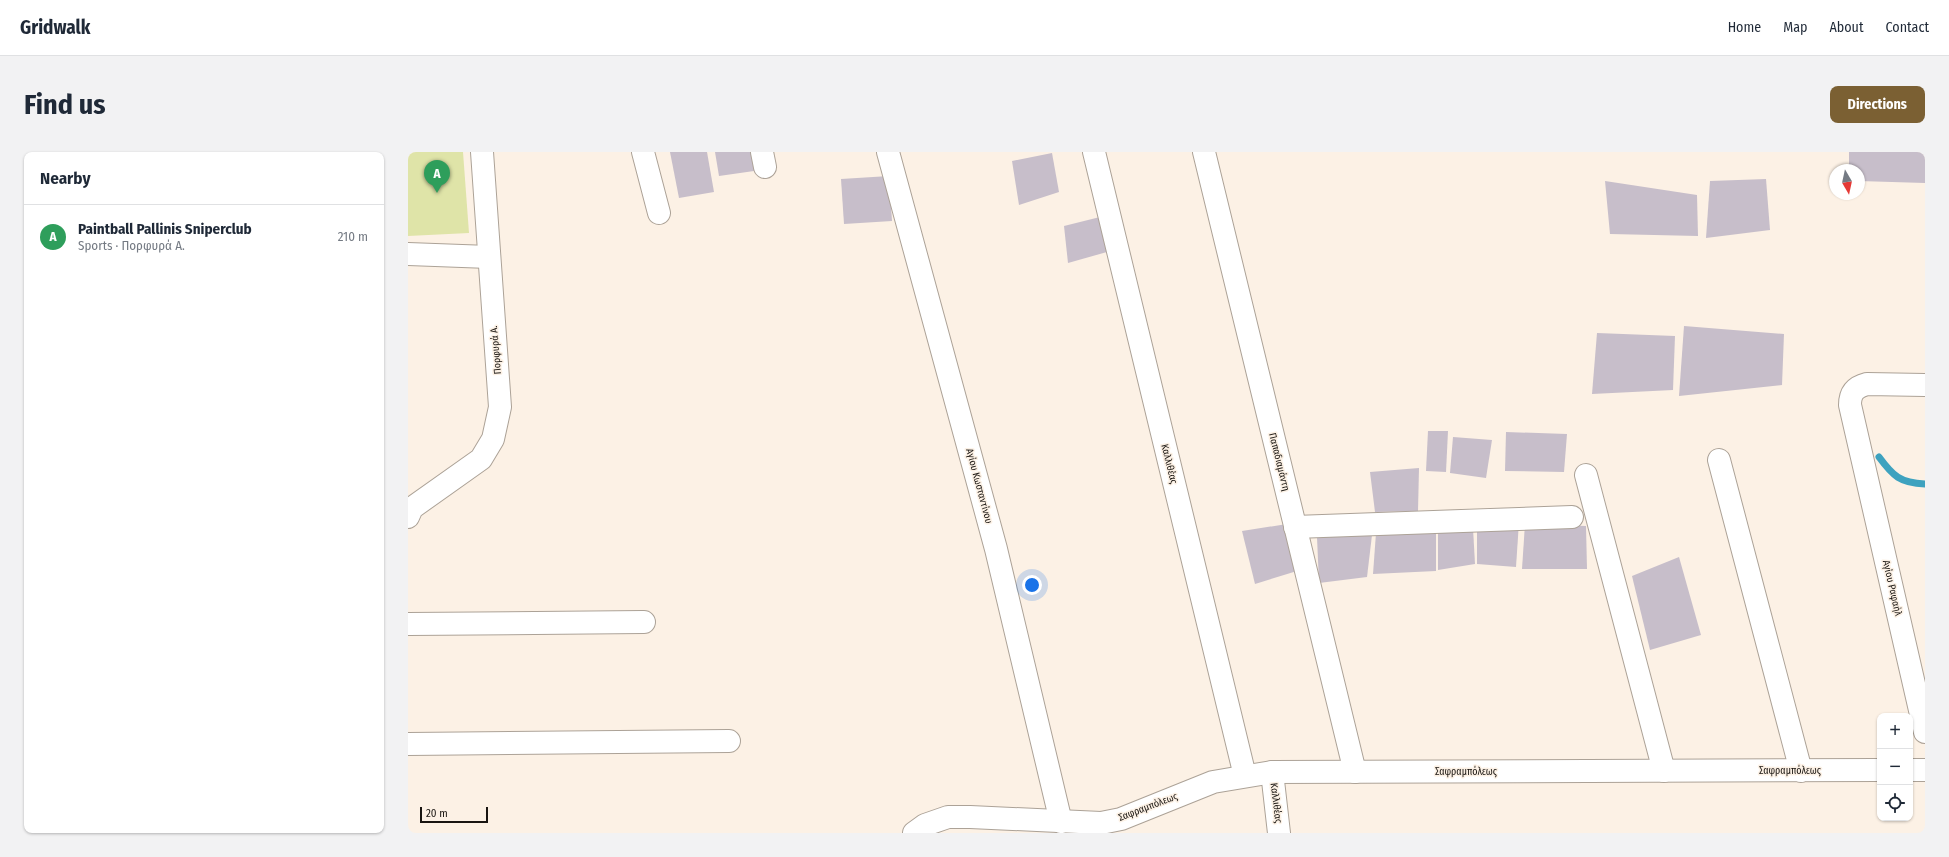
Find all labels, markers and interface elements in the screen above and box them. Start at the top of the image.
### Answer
text: Gridwalk [20,16,90,39]
text: Home [1728,19,1761,36]
text: Map [1783,19,1807,36]
text: About [1829,19,1864,36]
text: Contact [1886,19,1929,36]
button: Directions [1830,86,1925,123]
text: Find us [24,88,106,121]
pin: A [424,160,450,193]
north arrow [1829,164,1865,200]
text: Nearby [40,168,91,189]
text: Paintball Pallinis Sniperclub [78,220,252,238]
text: A [49,229,57,244]
text: 210 m [338,229,368,244]
text: Sports · Πορφυρά Α. [78,238,185,253]
street label: Πορφυρά Α. [487,325,504,375]
street label: Παπαδιαμάντη [1266,431,1293,492]
street label: Καλλιθέας [1158,443,1181,486]
street label: Αγίου Κωσταντίνου [963,447,996,525]
street label: Αγίου Ραφαήλ [1880,559,1905,618]
your location [1022,575,1042,595]
map controls [1877,713,1913,821]
button: + [1877,713,1913,749]
button: − [1877,749,1913,785]
street label: Σαφραμπόλεως [1759,764,1822,777]
street label: Σαφραμπόλεως [1435,765,1498,778]
street label: Καλλιθέας [1268,782,1286,825]
button: locate [1877,785,1913,821]
street label: Σαφραμπόλεως [1116,789,1180,824]
scale bar [420,805,488,824]
text: 20 m [426,807,448,820]

